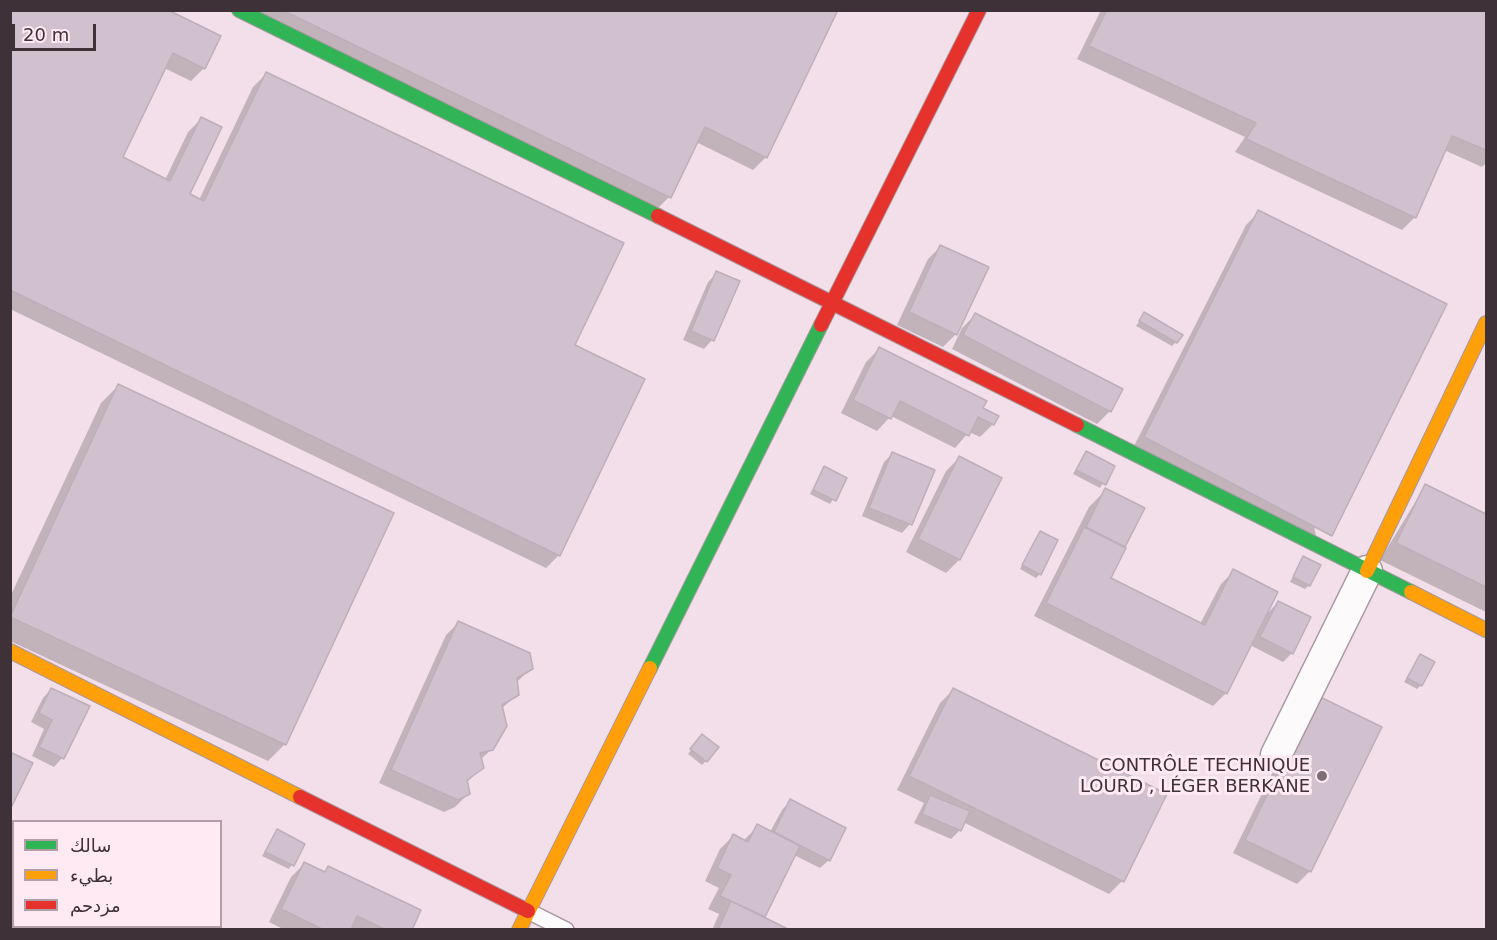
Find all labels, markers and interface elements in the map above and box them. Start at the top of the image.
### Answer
scale bar [15,12,99,50]
text: 20 m [23,24,69,45]
place label: CONTRÔLE TECHNIQUE LOURD , LÉGER BERKANE [1080,755,1310,798]
marker: CONTRÔLE TECHNIQUE LOURD , LÉGER BERKANE [1315,769,1329,783]
legend [12,820,222,928]
text: سالك [70,835,111,856]
text: بطيء [70,865,113,886]
text: مزدحم [70,895,121,916]

